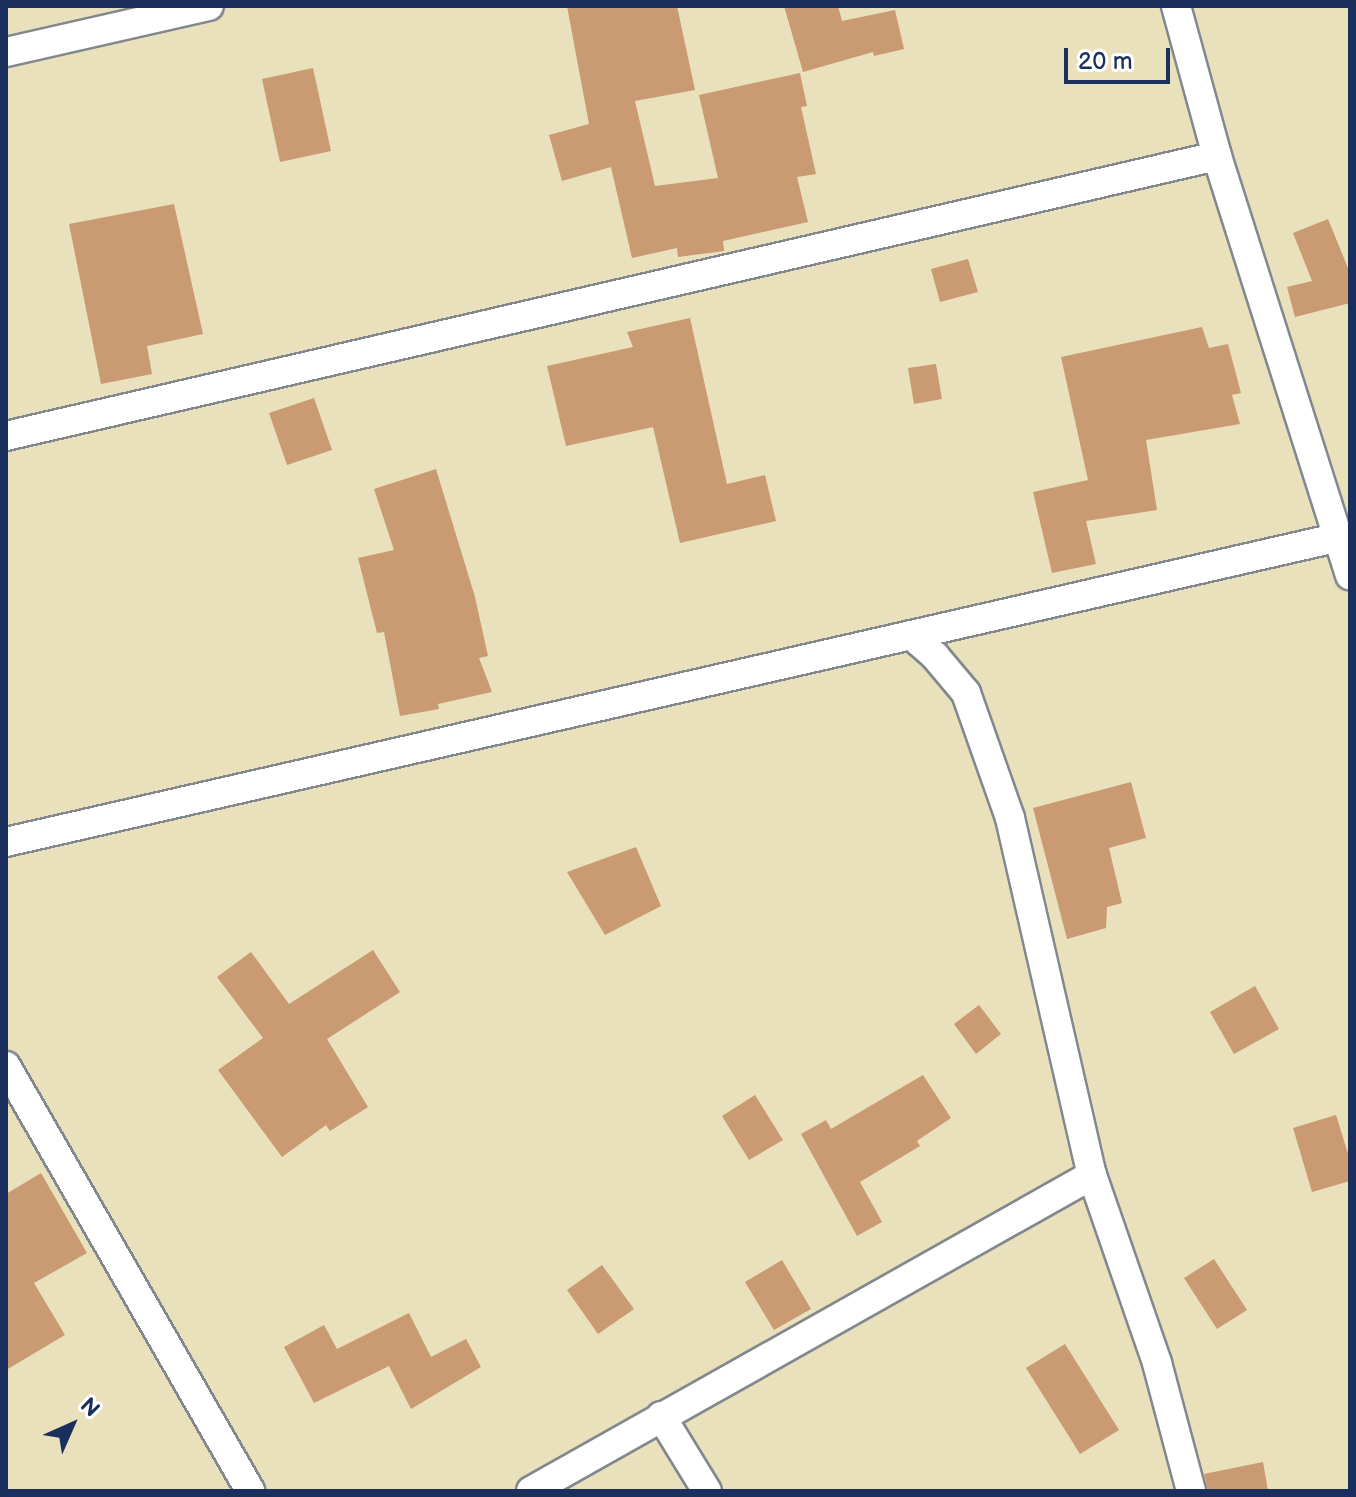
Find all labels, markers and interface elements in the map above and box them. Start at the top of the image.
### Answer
scale bar [1068,32,1174,82]
text: 20 m [1078,47,1133,76]
north arrow [32,1385,112,1465]
text: N [74,1392,105,1423]

